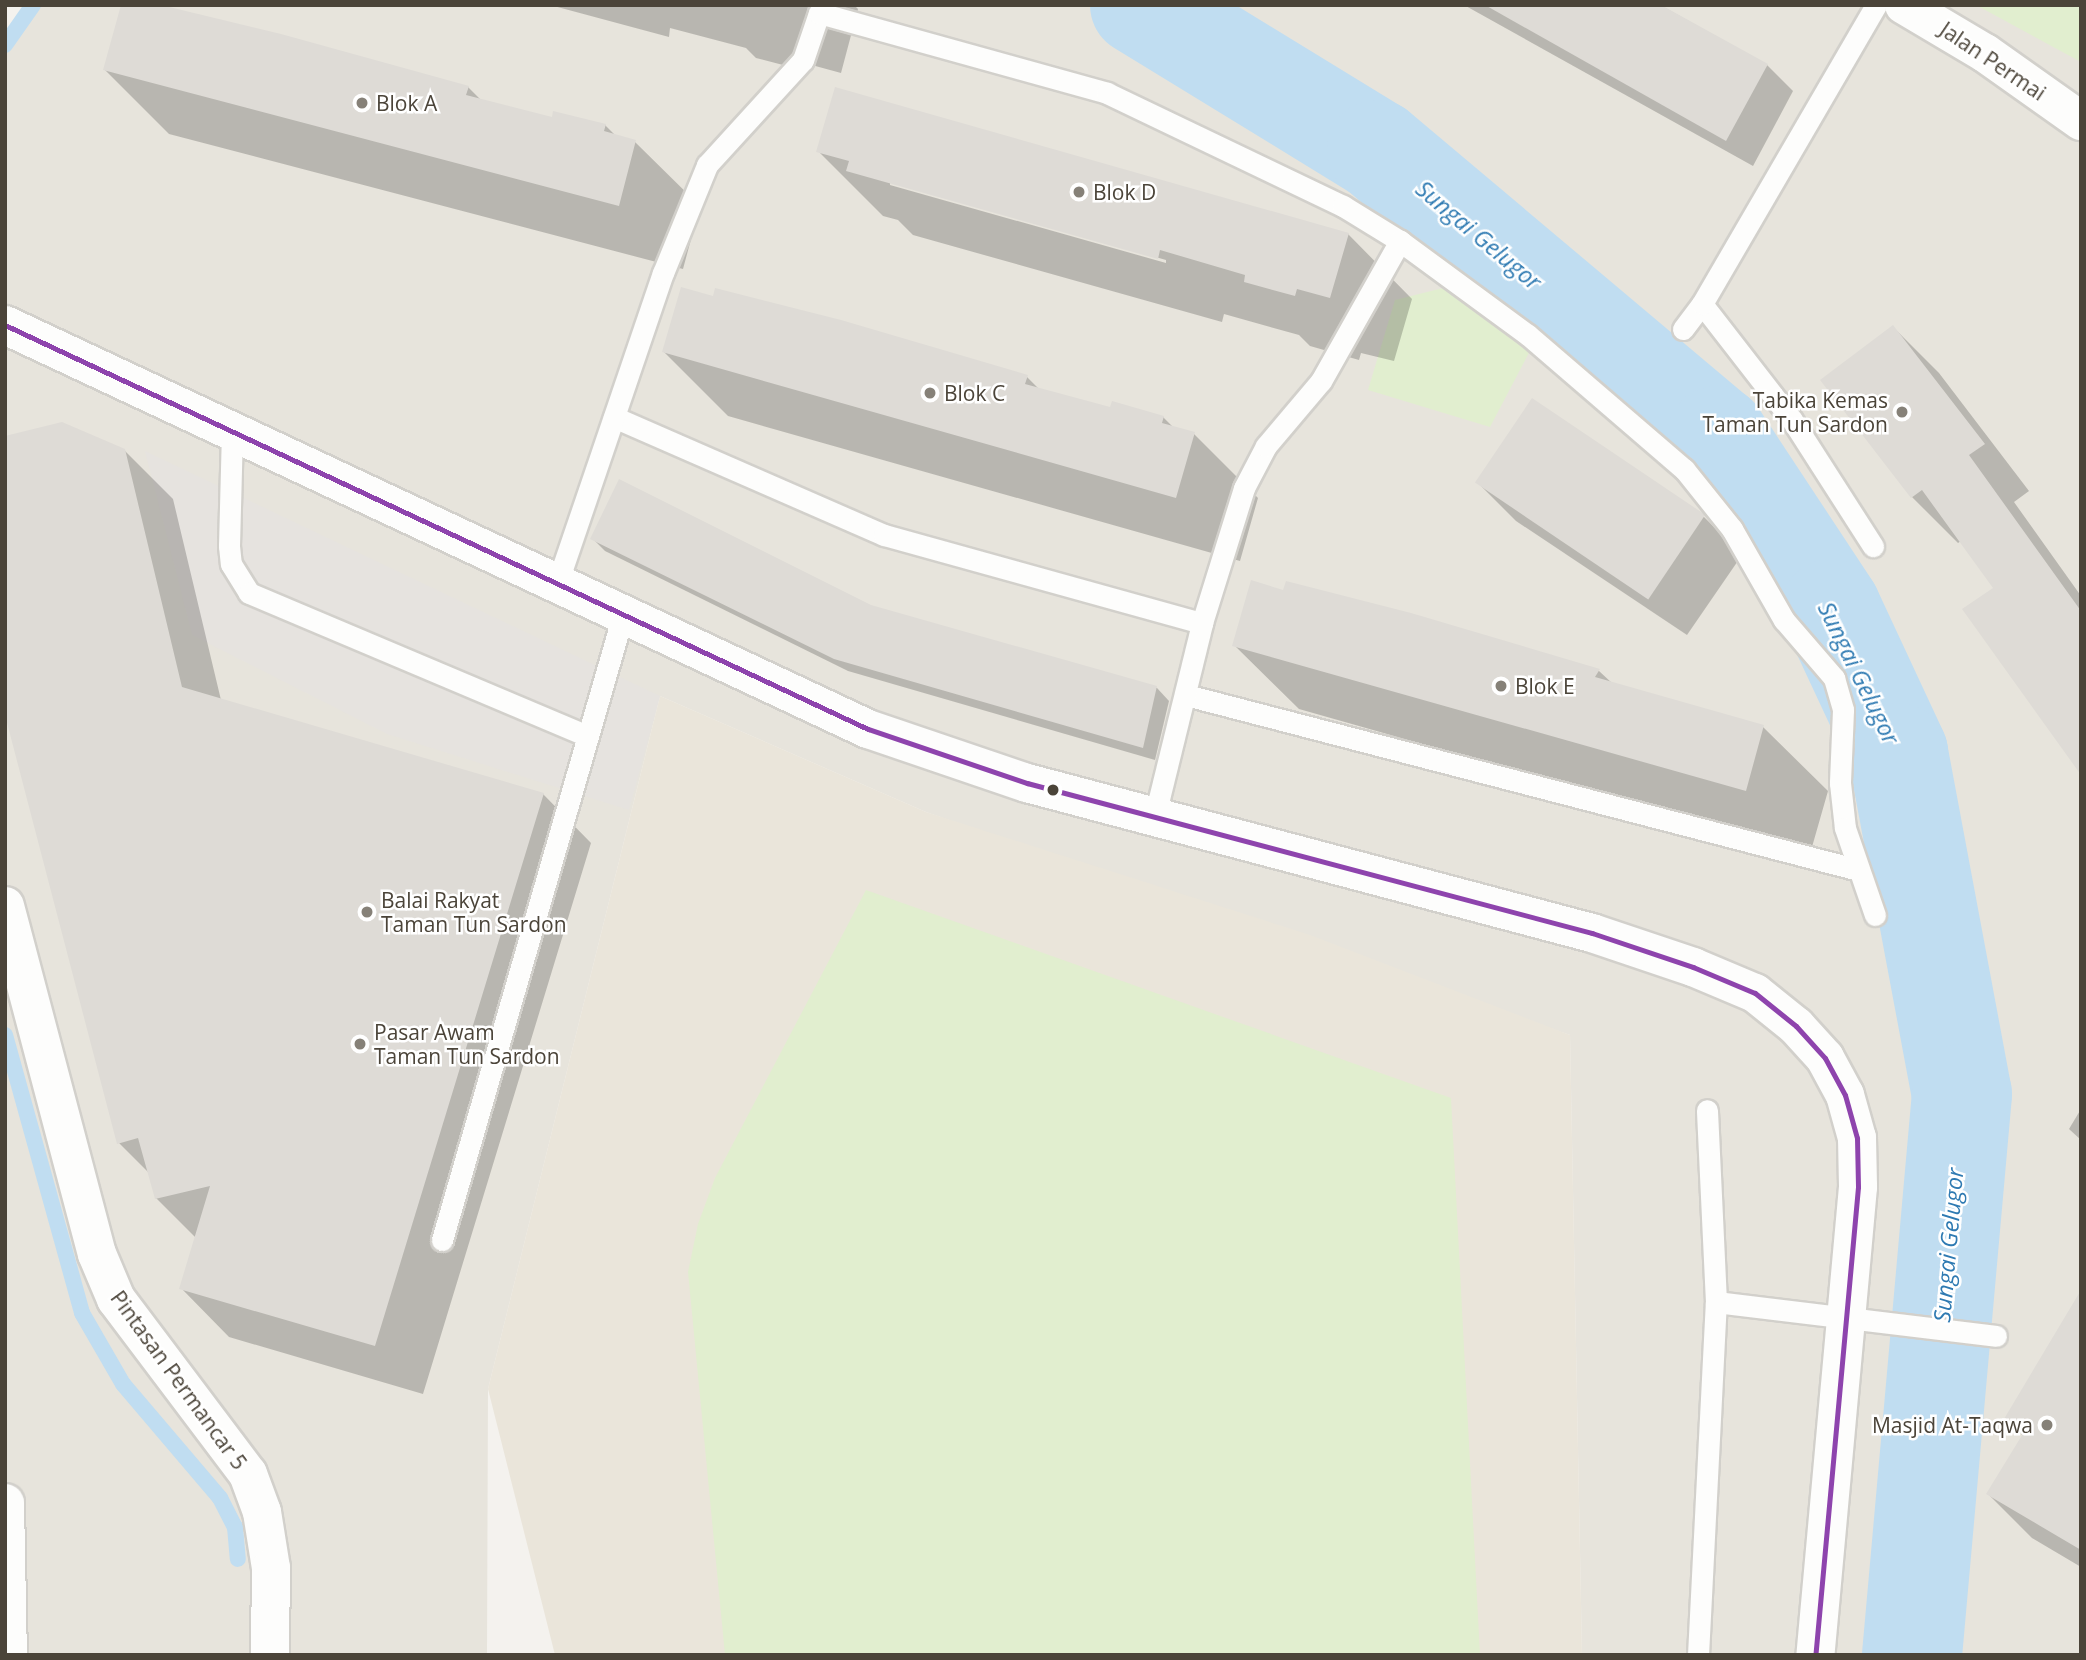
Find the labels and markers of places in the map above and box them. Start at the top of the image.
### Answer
place label: Blok A [376,90,437,116]
marker: Blok A [354,95,370,111]
place label: Blok D [1093,179,1156,205]
marker: Blok D [1071,184,1087,200]
place label: Blok C [944,380,1005,406]
marker: Blok C [922,385,938,401]
place label: Tabika Kemas Taman Tun Sardon [1702,387,1888,437]
marker: Tabika Kemas Taman Tun Sardon [1894,404,1910,420]
place label: Blok E [1515,673,1575,699]
marker: Blok E [1493,678,1509,694]
unlabelled marker [1046,783,1060,797]
place label: Balai Rakyat Taman Tun Sardon [381,887,567,937]
marker: Balai Rakyat Taman Tun Sardon [359,904,375,920]
place label: Pasar Awam Taman Tun Sardon [374,1019,560,1069]
marker: Pasar Awam Taman Tun Sardon [352,1036,368,1052]
place label: Masjid At-Taqwa [1872,1412,2033,1438]
marker: Masjid At-Taqwa [2039,1417,2055,1433]

